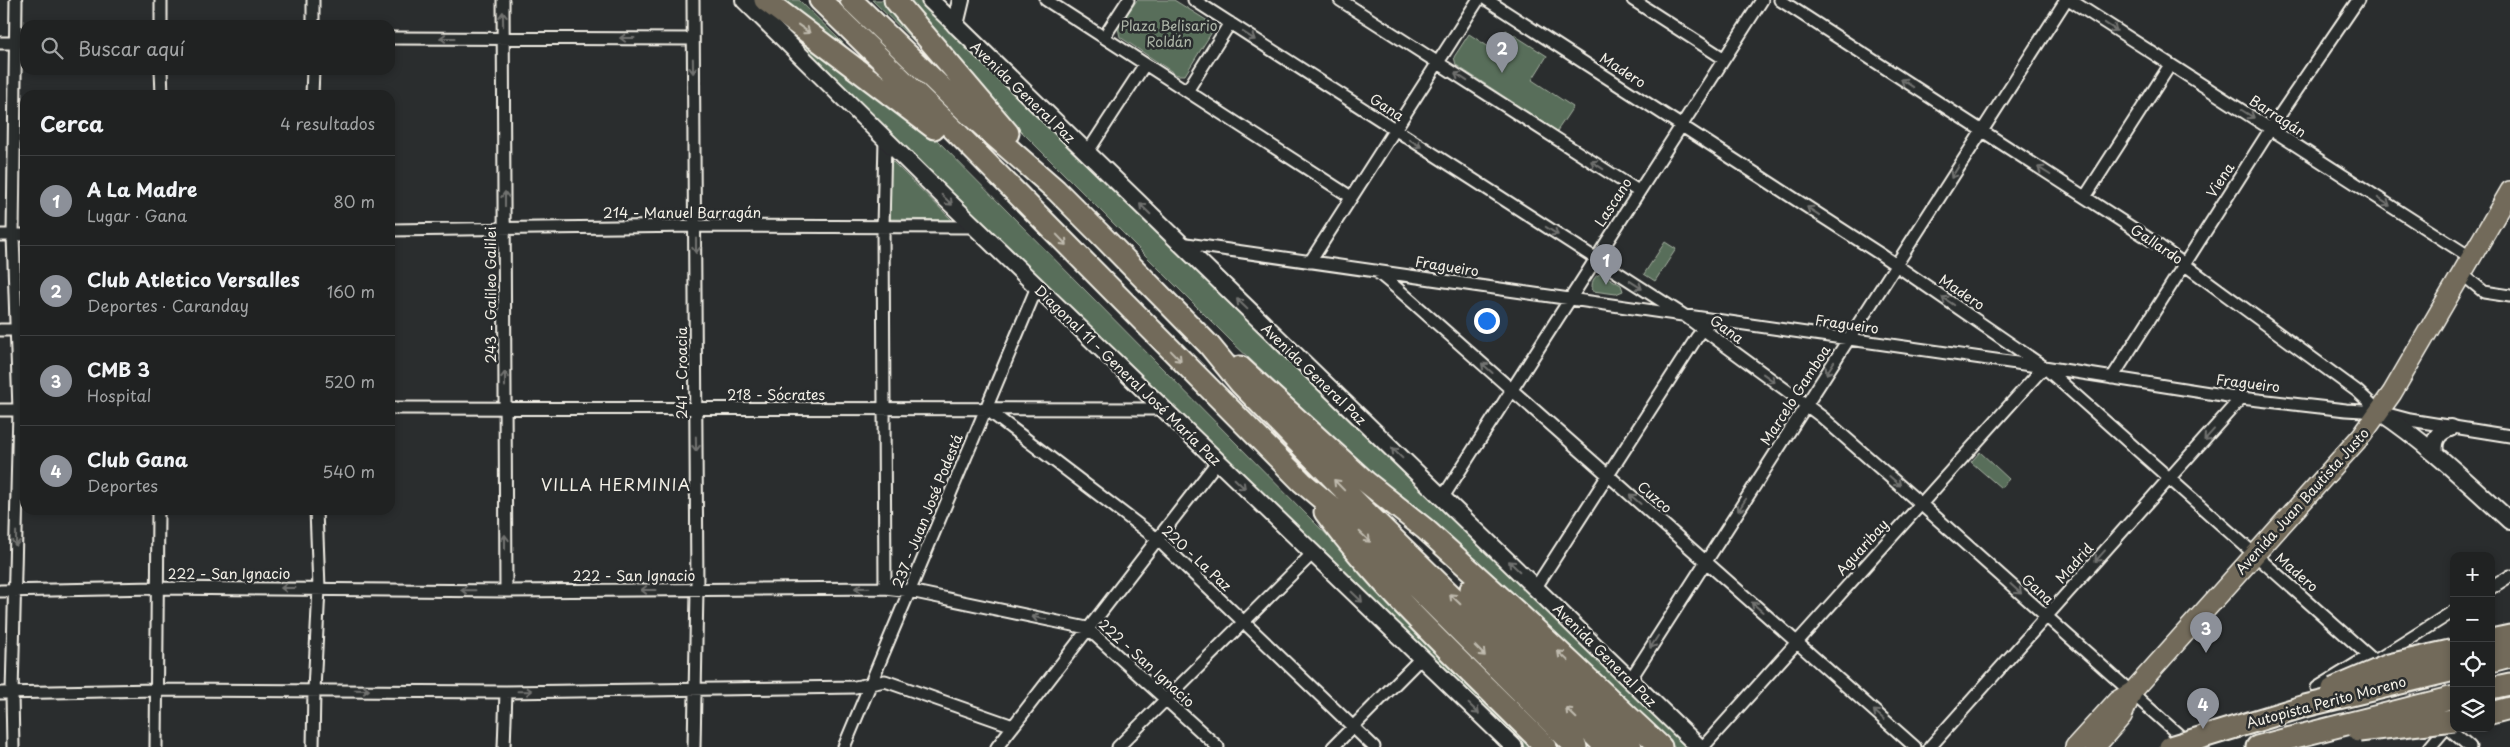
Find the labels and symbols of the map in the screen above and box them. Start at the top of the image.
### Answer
one-way arrow [498,12,508,28]
park label: Plaza Belisario Roldán [1120,15,1218,52]
one-way arrow [2103,22,2117,32]
one-way arrow [797,24,811,34]
one-way arrow [1242,31,1256,41]
pin: 2 [1486,32,1518,73]
one-way arrow [439,33,455,43]
one-way arrow [619,33,635,43]
street label: Avenida General Paz [966,36,1080,148]
street label: Madero [1596,47,1650,93]
one-way arrow [689,58,698,74]
one-way arrow [1454,72,1468,82]
one-way arrow [1901,78,1915,88]
street label: Gana [1366,88,1408,126]
street label: Barragán [2245,90,2311,142]
one-way arrow [2240,109,2254,119]
one-way arrow [1408,138,1422,148]
street label: Viena [2201,158,2239,202]
one-way arrow [1591,160,1605,170]
one-way arrow [1949,165,1959,179]
one-way arrow [2037,166,2051,176]
street label: Lascano [1589,173,1637,231]
one-way arrow [500,192,510,208]
one-way arrow [941,194,953,206]
one-way arrow [2377,197,2391,207]
street label: 214 - Manuel Barragán [603,202,761,223]
one-way arrow [1138,203,1151,215]
one-way arrow [1807,206,1821,216]
street label: Gallardo [2127,219,2188,269]
one-way arrow [1545,226,1559,236]
street label: 243 - Galileo Galilei [480,227,501,363]
one-way arrow [1056,233,1068,245]
one-way arrow [691,238,701,254]
pin: 1 [1590,244,1622,285]
street label: Fragueiro [1414,251,1481,281]
street label: Madero [1935,269,1989,315]
street label: Diagonal 11 - General José María Paz [1030,280,1226,471]
one-way arrow [1629,280,1643,290]
one-way arrow [1942,296,1956,306]
one-way arrow [1236,298,1249,310]
your location [1474,308,1500,334]
street label: Fragueiro [1814,309,1880,339]
street label: Gana [1706,310,1748,349]
street label: Avenida General Paz [1257,318,1371,430]
street label: 241 - Croacia [671,326,692,419]
street label: Marcelo Gamboa [1755,341,1835,449]
one-way arrow [1170,349,1182,362]
one-way arrow [1825,361,1835,375]
one-way arrow [1481,363,1494,374]
street label: Fragueiro [2215,369,2281,397]
one-way arrow [500,372,510,388]
one-way arrow [1762,373,1776,383]
street label: 218 - Sócrates [727,384,825,405]
street label: Avenida Juan Bautista Justo [2230,423,2374,579]
one-way arrow [2203,428,2214,441]
street label: 237 - Juan José Podestá [886,431,968,591]
one-way arrow [691,435,701,451]
one-way arrow [1391,447,1403,460]
district label: VILLA HERMINIA [541,472,691,496]
street label: Cuzco [1633,476,1677,518]
one-way arrow [1888,476,1901,487]
one-way arrow [1233,478,1246,490]
one-way arrow [1333,479,1346,491]
one-way arrow [1629,494,1642,505]
one-way arrow [1737,498,1747,512]
street label: Aguaribay [1831,514,1893,580]
street label: 220 - La Paz [1158,520,1237,596]
one-way arrow [11,530,21,546]
one-way arrow [1359,530,1371,542]
one-way arrow [500,534,510,550]
street label: Madrid [2050,538,2098,588]
street label: Madero [2271,547,2323,597]
one-way arrow [2094,549,2106,562]
one-way arrow [1508,560,1520,572]
street label: 222 - San Ignacio [168,563,291,584]
street label: 222 - San Ignacio [573,565,696,586]
street label: Gana [2017,569,2059,609]
one-way arrow [281,583,297,593]
one-way arrow [854,584,870,593]
one-way arrow [2010,584,2023,595]
one-way arrow [461,585,477,595]
one-way arrow [641,585,657,595]
one-way arrow [1350,591,1363,603]
one-way arrow [1449,593,1461,605]
street label: Avenida General Paz [1548,598,1662,712]
one-way arrow [1751,602,1764,613]
pin: 3 [2190,612,2222,653]
one-way arrow [1032,613,1048,623]
street label: 222 - San Ignacio [1094,614,1200,712]
one-way arrow [1649,634,1659,648]
one-way arrow [1474,645,1487,657]
one-way arrow [1557,650,1569,662]
street label: Autopista Perito Moreno [2244,671,2408,733]
one-way arrow [354,685,370,695]
one-way arrow [516,686,533,696]
pin: 4 [2187,688,2219,729]
one-way arrow [1468,703,1480,715]
one-way arrow [1565,707,1577,719]
one-way arrow [1872,709,1885,720]

